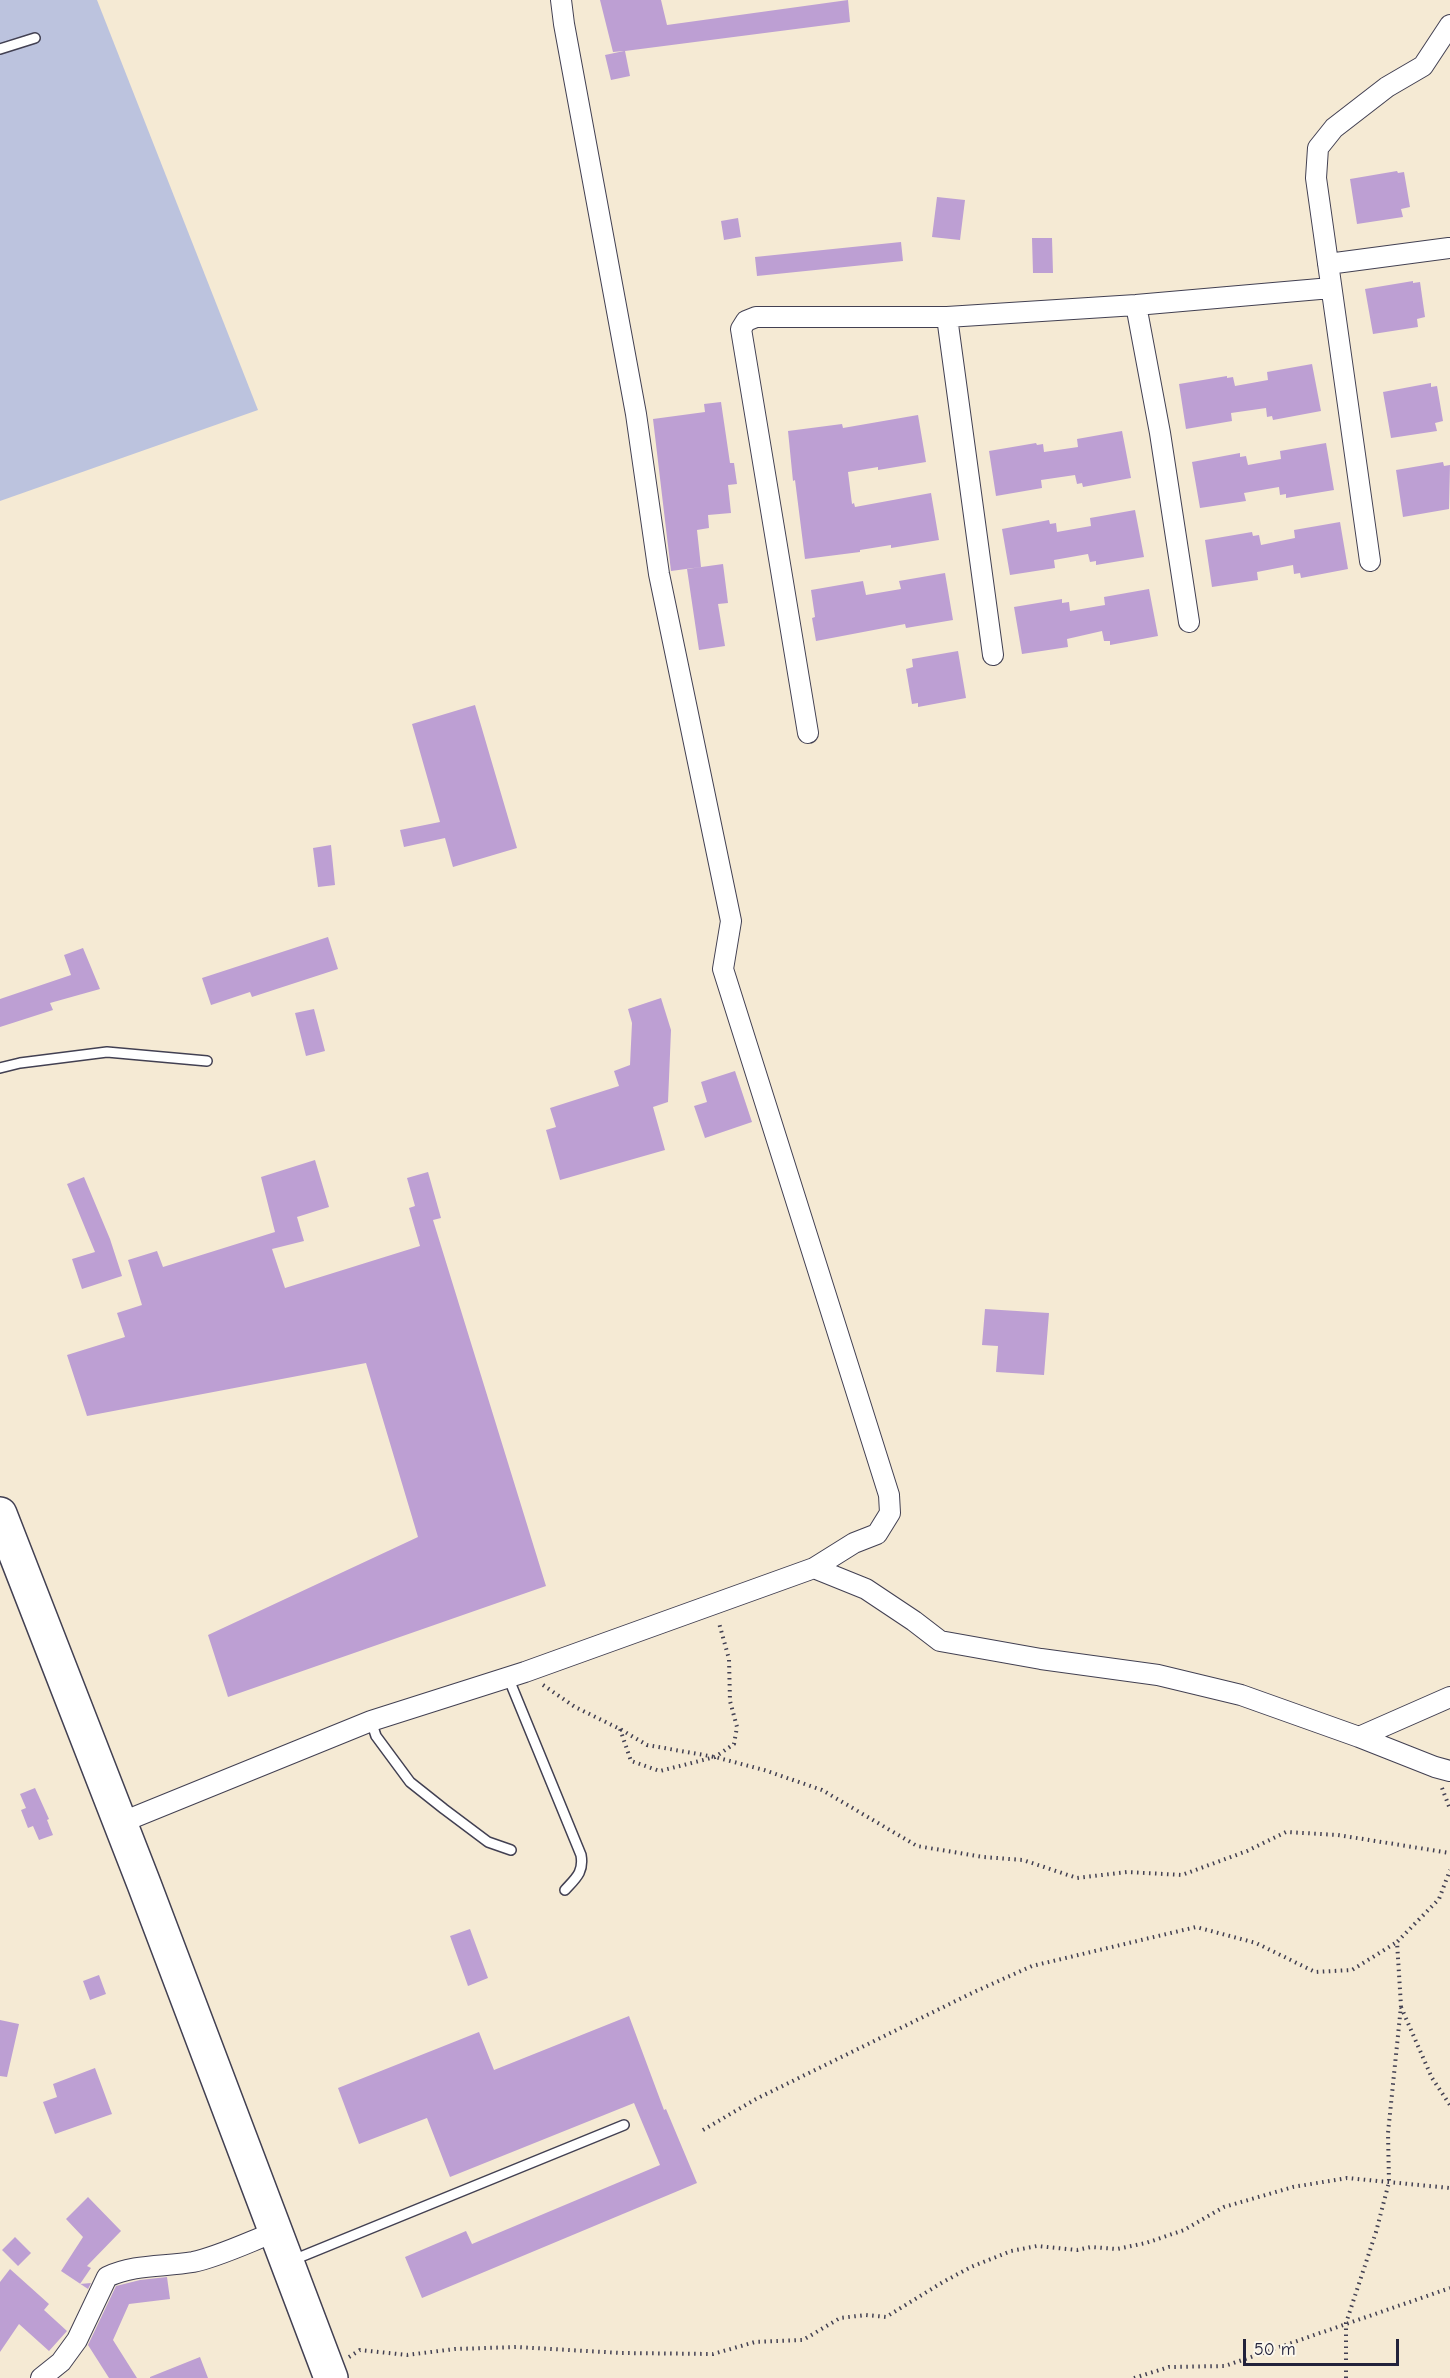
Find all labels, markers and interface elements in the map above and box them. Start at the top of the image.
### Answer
scale bar [1246,2327,1402,2365]
text: 50 m [1254,2339,1296,2360]

